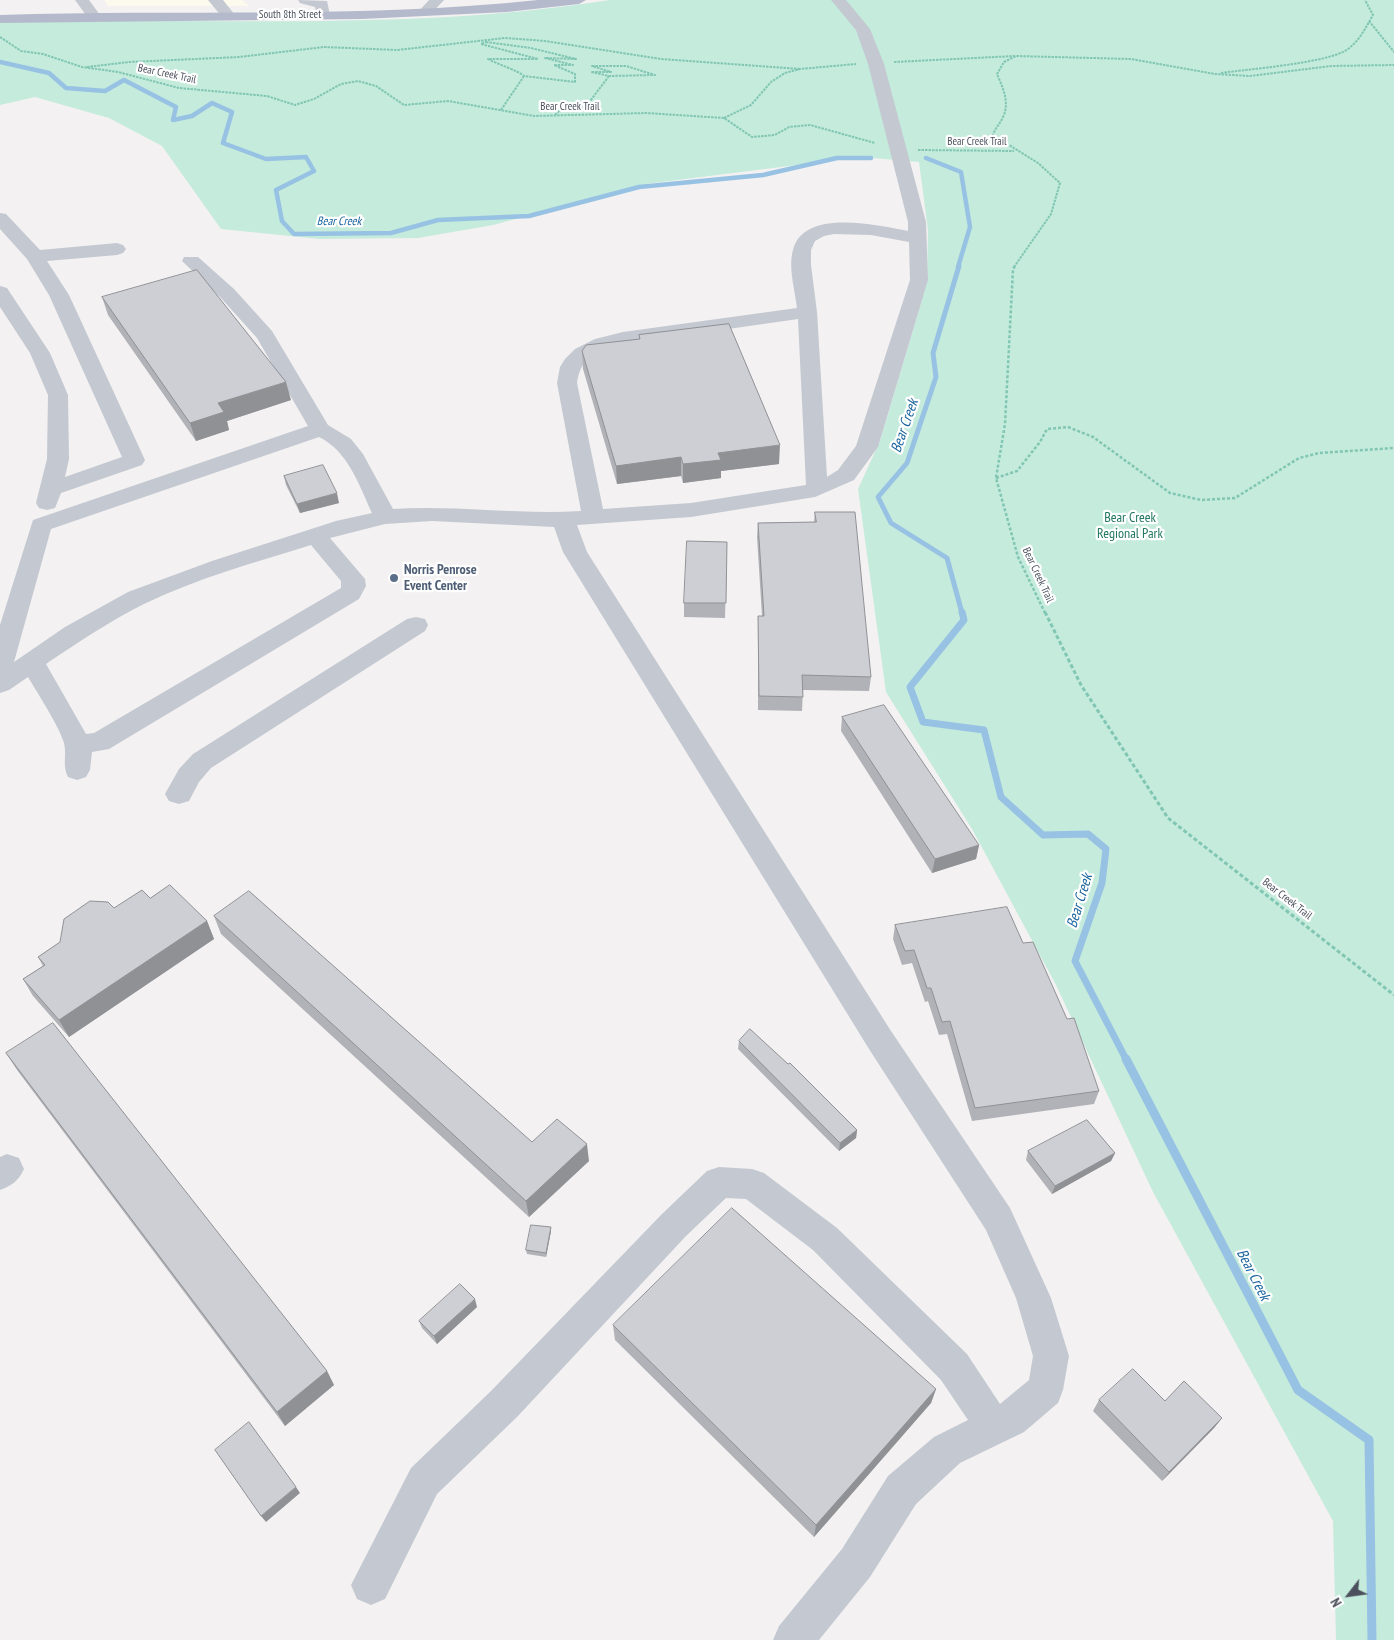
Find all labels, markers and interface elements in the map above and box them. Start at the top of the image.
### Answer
street label: South 8th Street [259,8,321,22]
street label: Bear Creek Trail [137,61,197,87]
street label: Bear Creek Trail [540,100,600,114]
street label: Bear Creek Trail [947,135,1007,149]
water label: Bear Creek [317,215,361,229]
water label: Bear Creek [887,397,923,455]
park label: Bear Creek Regional Park [1097,510,1163,542]
street label: Bear Creek Trail [1019,545,1057,605]
place label: Norris Penrose Event Center [404,562,477,594]
marker: Norris Penrose Event Center [388,572,400,584]
water label: Bear Creek [1063,872,1097,930]
street label: Bear Creek Trail [1260,876,1314,922]
water label: Bear Creek [1232,1246,1274,1304]
north arrow [1324,1570,1374,1620]
text: N [1326,1595,1346,1610]

